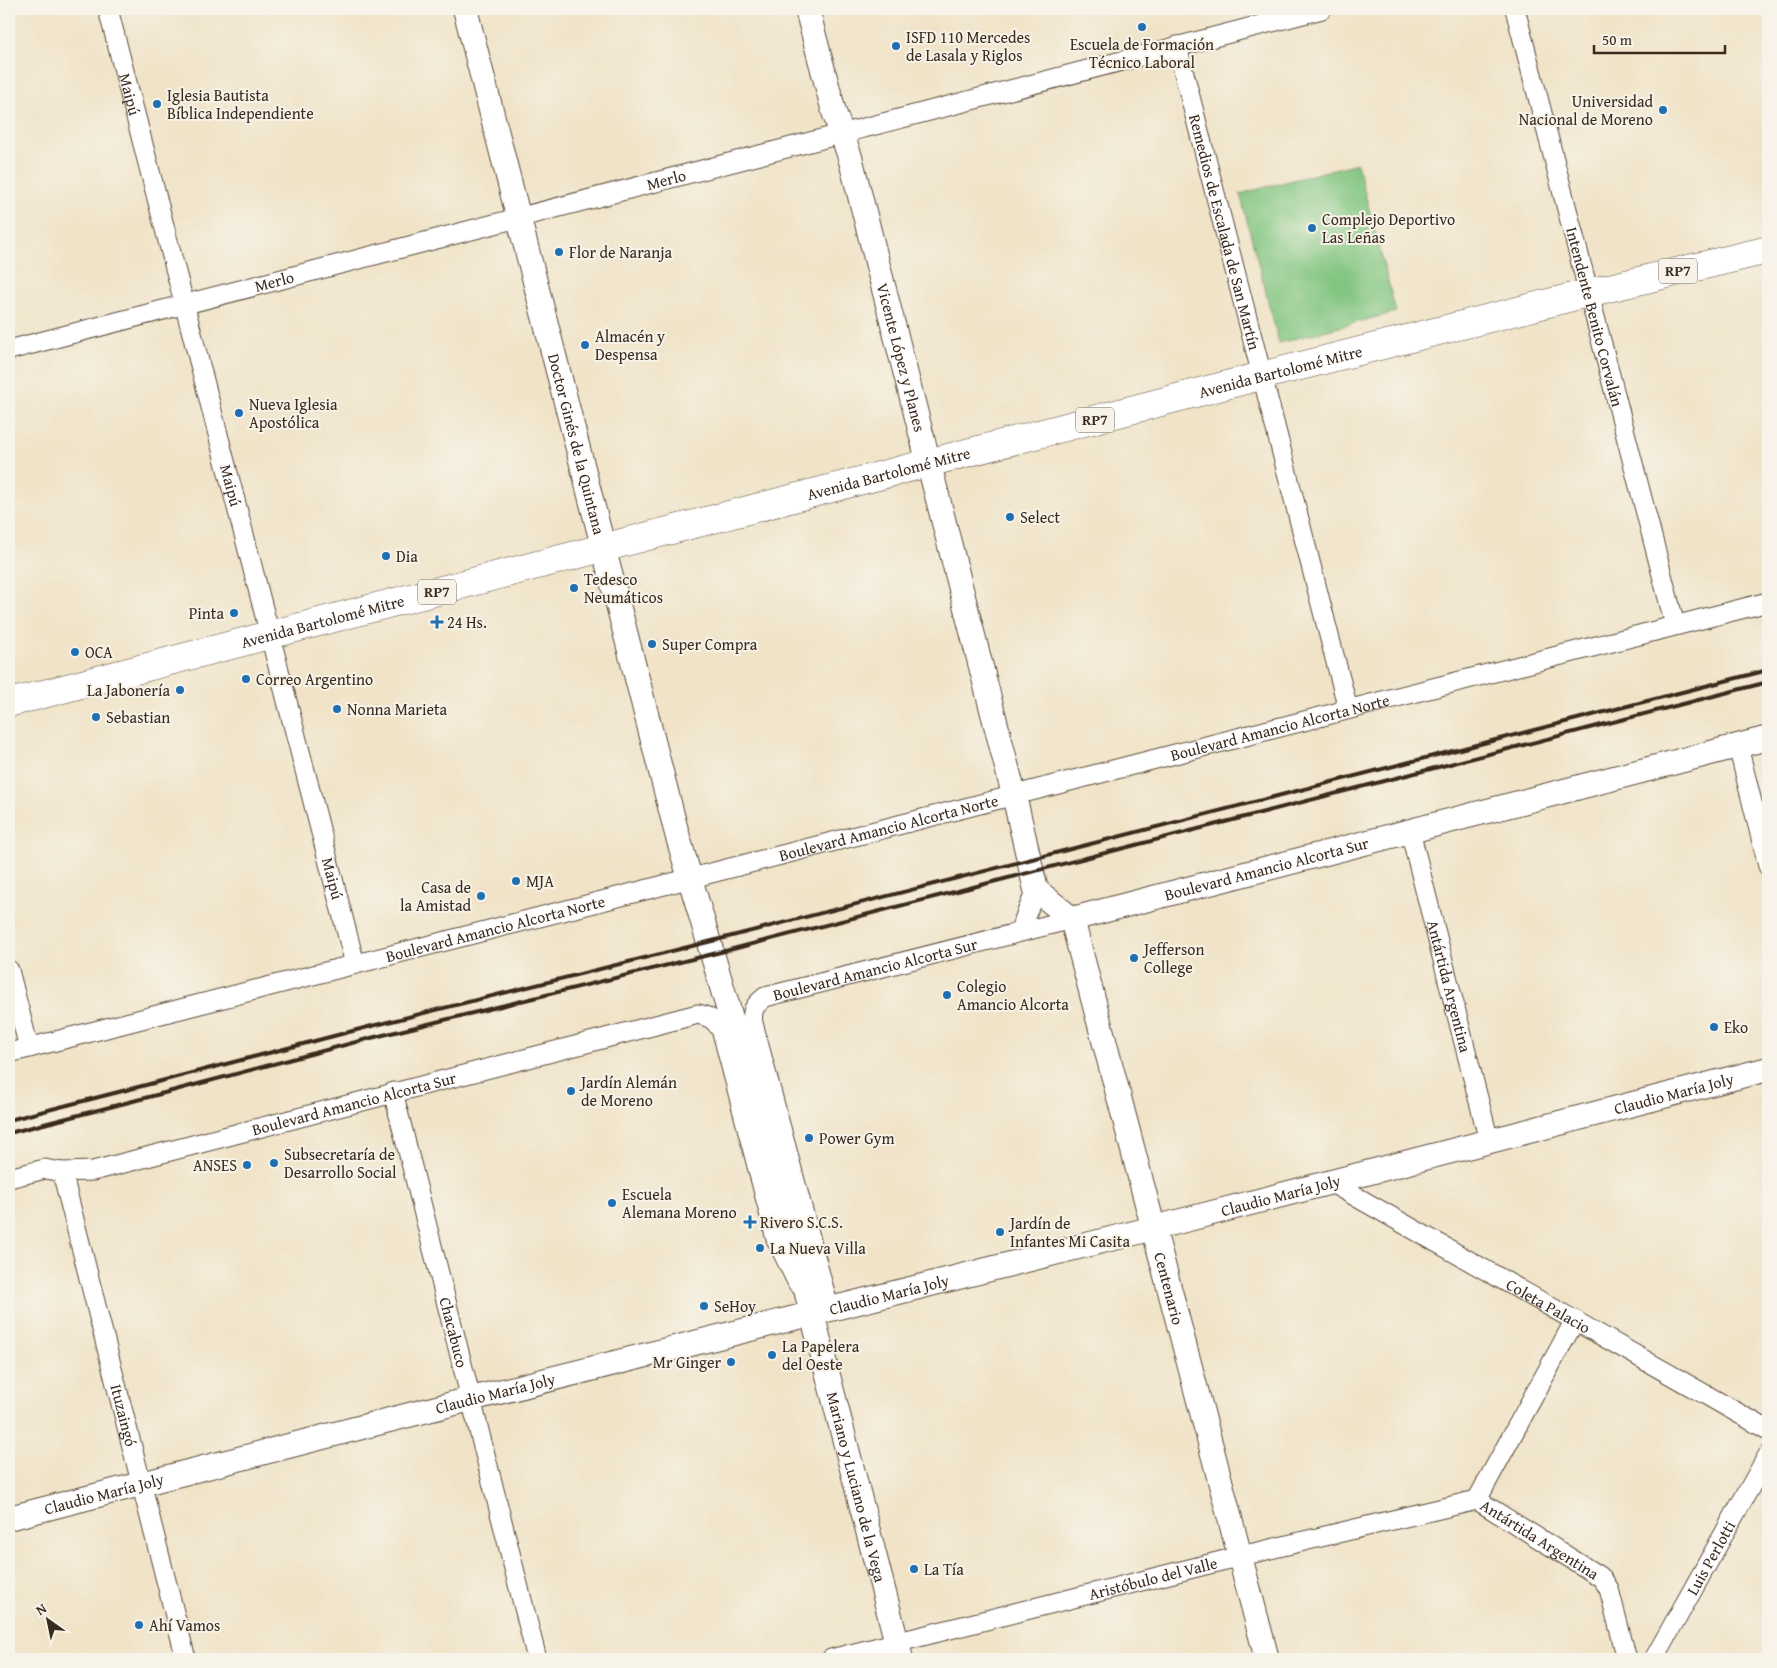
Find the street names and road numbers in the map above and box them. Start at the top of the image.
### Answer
street label: Maipú [113,71,147,118]
street label: Remedios de Escalada de San Martín [1183,111,1267,352]
street label: Merlo [644,163,689,196]
street label: Intendente Benito Corvalán [1560,224,1630,409]
road number: RP7 [1659,258,1697,284]
street label: Merlo [252,264,297,298]
street label: Vicente López y Planes [871,280,932,434]
street label: Avenida Bartolomé Mitre [1196,339,1365,404]
street label: Doctor Ginés de la Quintana [542,351,612,537]
road number: RP7 [1076,408,1114,432]
street label: Avenida Bartolomé Mitre [804,440,973,506]
street label: Maipú [214,462,248,509]
road number: RP7 [418,580,456,604]
street label: Avenida Bartolomé Mitre [238,588,407,654]
street label: Boulevard Amancio Alcorta Norte [1168,688,1392,767]
street label: Boulevard Amancio Alcorta Norte [776,788,1001,867]
street label: Boulevard Amancio Alcorta Sur [1162,830,1372,906]
street label: Maipú [316,855,350,902]
street label: Boulevard Amancio Alcorta Norte [383,889,607,968]
street label: Antártida Argentina [1421,917,1478,1055]
street label: Boulevard Amancio Alcorta Sur [770,931,980,1007]
street label: Boulevard Amancio Alcorta Sur [249,1065,459,1141]
street label: Claudio María Joly [1611,1066,1736,1120]
street label: Claudio María Joly [1218,1168,1343,1222]
street label: Centenario [1148,1249,1190,1327]
street label: Claudio María Joly [827,1268,951,1321]
street label: Coleta Palacio [1502,1272,1595,1339]
street label: Chacabuco [434,1294,475,1370]
street label: Claudio María Joly [433,1366,558,1420]
street label: Ituzaingó [104,1382,143,1449]
street label: Mariano y Luciano de la Vega [821,1389,893,1585]
street label: Claudio María Joly [41,1467,166,1520]
street label: Antártida Argentina [1476,1493,1604,1586]
street label: Luis Perlotti [1680,1516,1741,1599]
street label: Aristóbulo del Valle [1086,1550,1220,1606]

